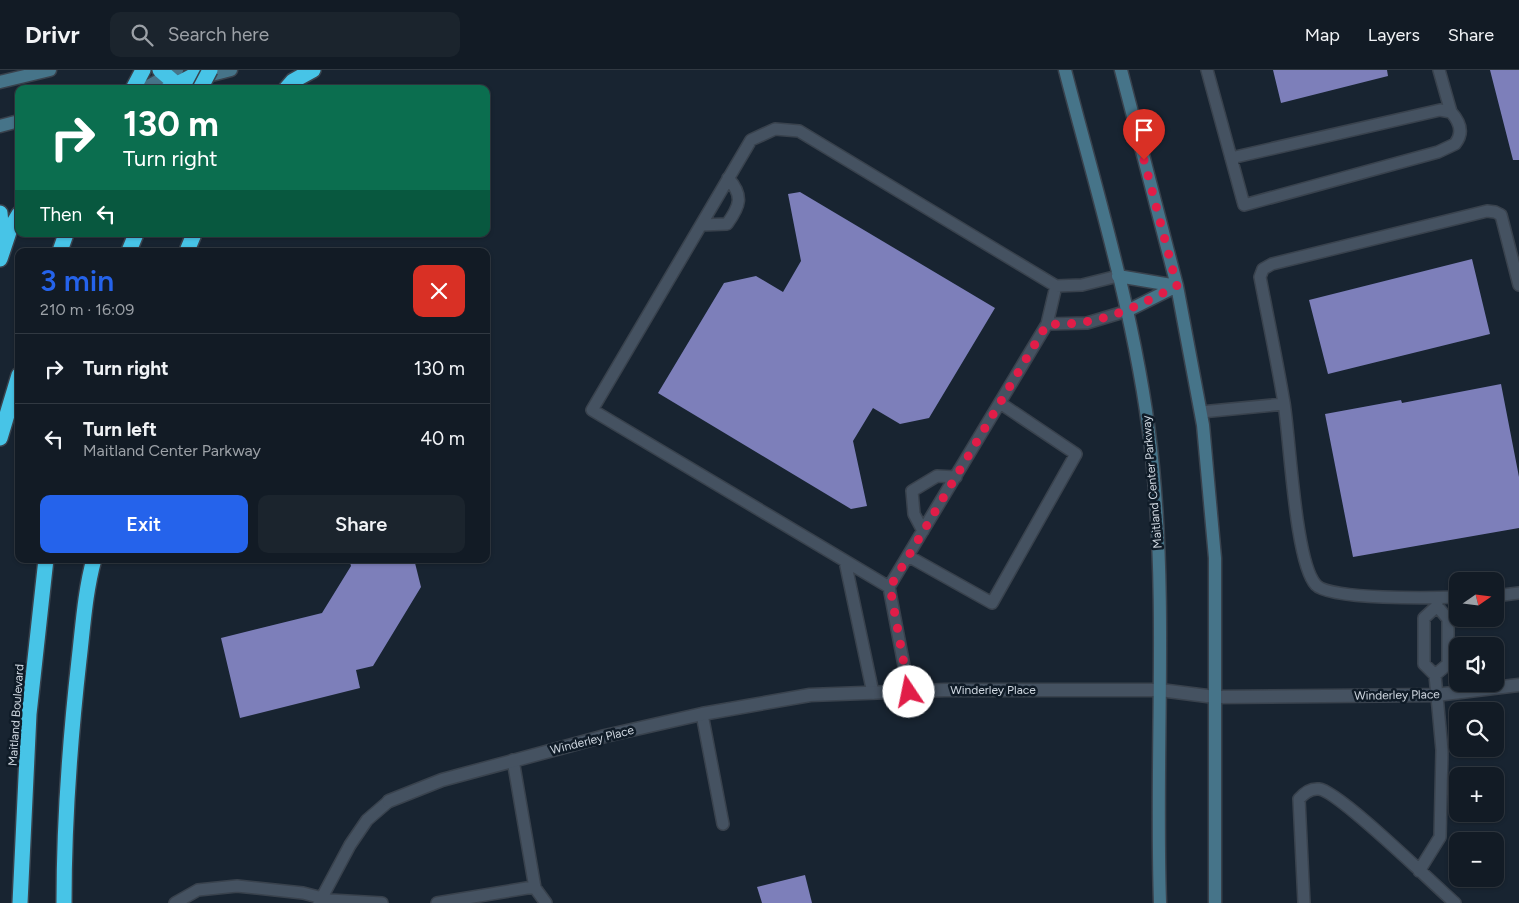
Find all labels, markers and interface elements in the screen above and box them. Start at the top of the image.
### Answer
search box [110,12,460,57]
text: Drivr [25,20,80,49]
icon: search [128,21,156,49]
text: Search here [168,23,269,46]
text: Map [1305,24,1340,46]
text: Layers [1368,24,1420,46]
text: Share [1448,24,1494,46]
text: 130 m [123,103,219,145]
icon: right [40,105,105,170]
pin [1123,109,1165,160]
icon: arrive [1130,116,1158,144]
text: Turn right [123,145,218,172]
icon: left [92,200,120,228]
text: Then [40,203,82,226]
text: 3 min [40,262,114,299]
button: close [413,265,465,317]
text: 210 m · 16:09 [40,300,134,319]
icon: right [40,355,68,383]
text: Turn right [83,357,169,380]
text: 130 m [414,357,465,380]
street label: Maitland Center Parkway [1139,414,1165,549]
text: Turn left [83,418,157,441]
icon: left [40,425,68,453]
text: 40 m [420,427,465,450]
text: Maitland Center Parkway [83,441,261,460]
button: Exit [40,495,248,553]
button: Share [258,495,465,553]
north arrow [1449,572,1504,628]
map controls [1449,572,1504,887]
button: sound [1449,637,1504,692]
street label: Maitland Boulevard [5,663,27,767]
position arrow [882,665,934,717]
street label: Winderley Place [950,683,1036,697]
street label: Winderley Place [1354,687,1440,703]
button: search [1449,702,1504,757]
street label: Winderley Place [549,723,636,757]
button: + [1449,767,1504,822]
button: − [1449,832,1504,887]

